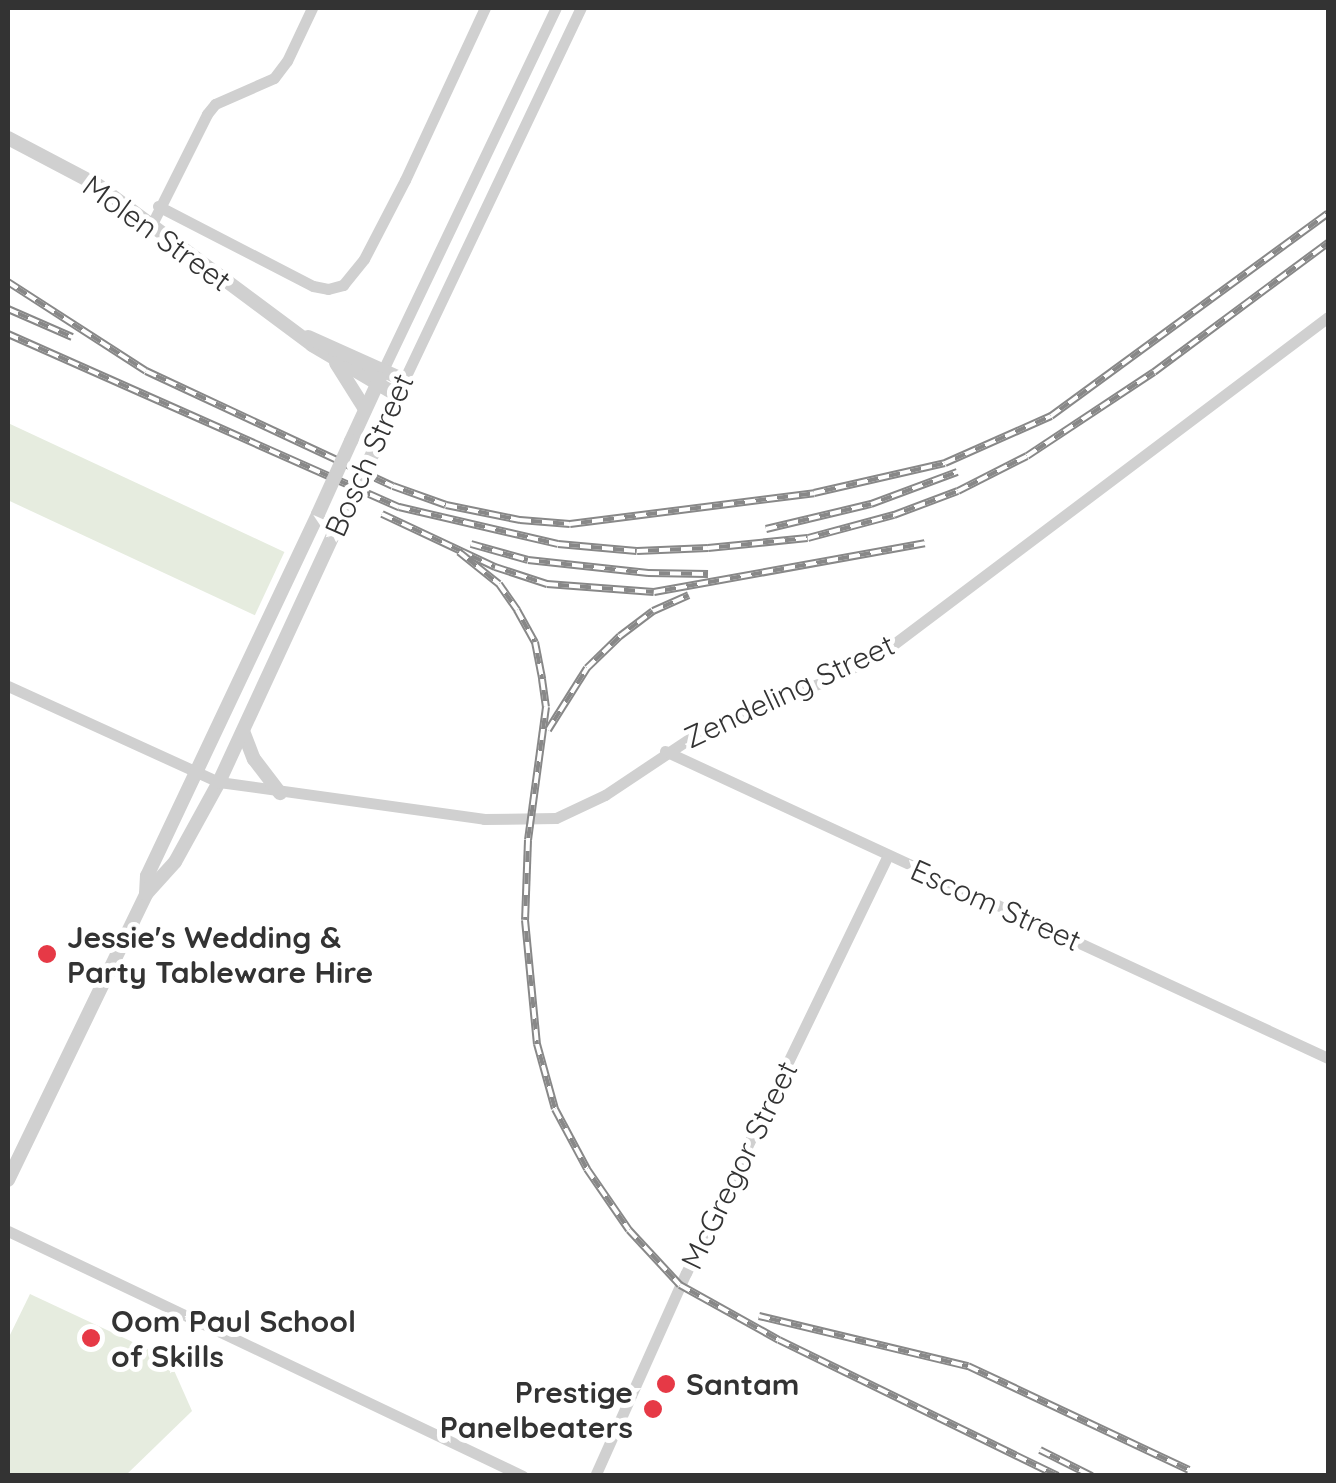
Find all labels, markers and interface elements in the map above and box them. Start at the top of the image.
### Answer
street label: Molen Street [76,167,238,299]
street label: Bosch Street [317,368,421,542]
street label: Zendeling Street [678,626,900,756]
street label: Escom Street [905,851,1087,959]
place label: Jessie's Wedding & Party Tableware Hire [67,919,373,990]
marker: Jessie's Wedding & Party Tableware Hire [36,943,58,965]
street label: McGregor Street [673,1055,805,1275]
place label: Oom Paul School of Skills [111,1303,356,1374]
marker: Oom Paul School of Skills [80,1327,102,1349]
place label: Santam [686,1366,799,1402]
marker: Santam [655,1373,677,1395]
place label: Prestige Panelbeaters [440,1374,633,1444]
marker: Prestige Panelbeaters [642,1398,664,1420]

